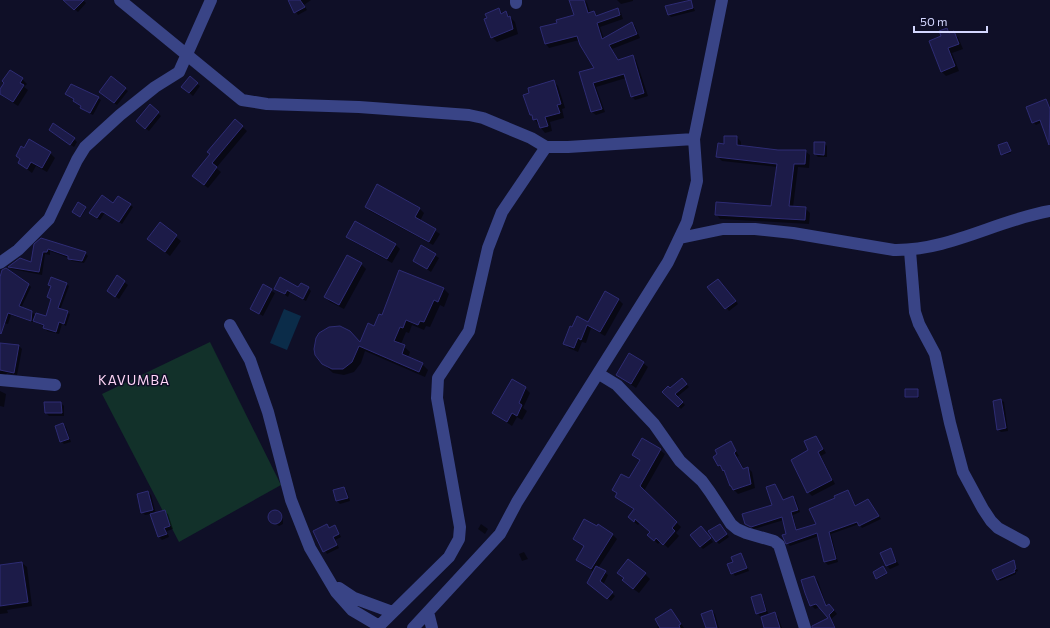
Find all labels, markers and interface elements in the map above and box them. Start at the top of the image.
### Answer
scale bar [914,8,987,34]
text: 50 m [920,14,948,28]
district label: KAVUMBA [98,372,170,388]

